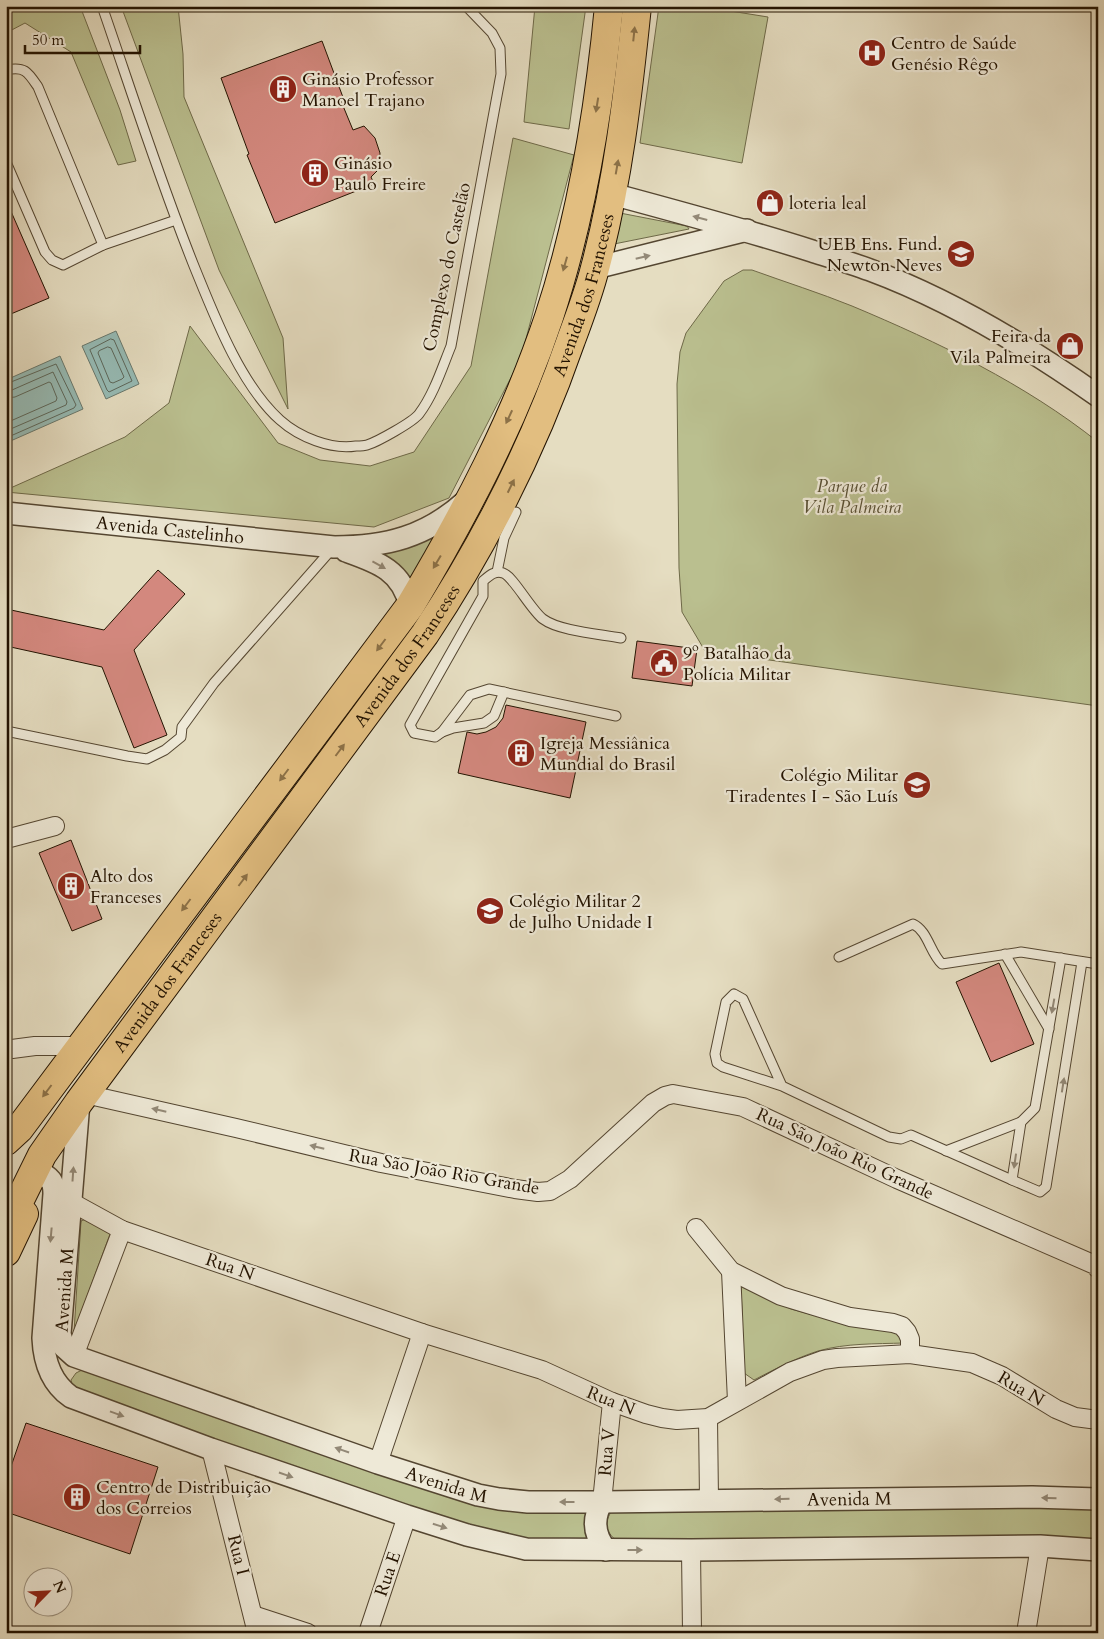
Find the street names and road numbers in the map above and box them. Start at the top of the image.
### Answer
street label: Complexo do Castelão [417,180,477,354]
street label: Avenida dos Franceses [546,211,620,380]
street label: Avenida Castelinho [95,510,246,550]
street label: Avenida dos Franceses [348,580,466,732]
street label: Avenida dos Franceses [107,907,228,1058]
street label: Rua São João Rio Grande [752,1102,938,1206]
street label: Rua São João Rio Grande [347,1143,541,1201]
street label: Avenida M [50,1247,80,1333]
street label: Rua N [202,1247,258,1287]
street label: Rua N [993,1365,1050,1413]
street label: Rua N [583,1380,640,1422]
street label: Rua V [592,1426,622,1477]
street label: Avenida M [402,1460,489,1509]
street label: Avenida M [807,1486,892,1512]
street label: Rua I [221,1532,255,1578]
street label: Rua E [369,1548,407,1600]

